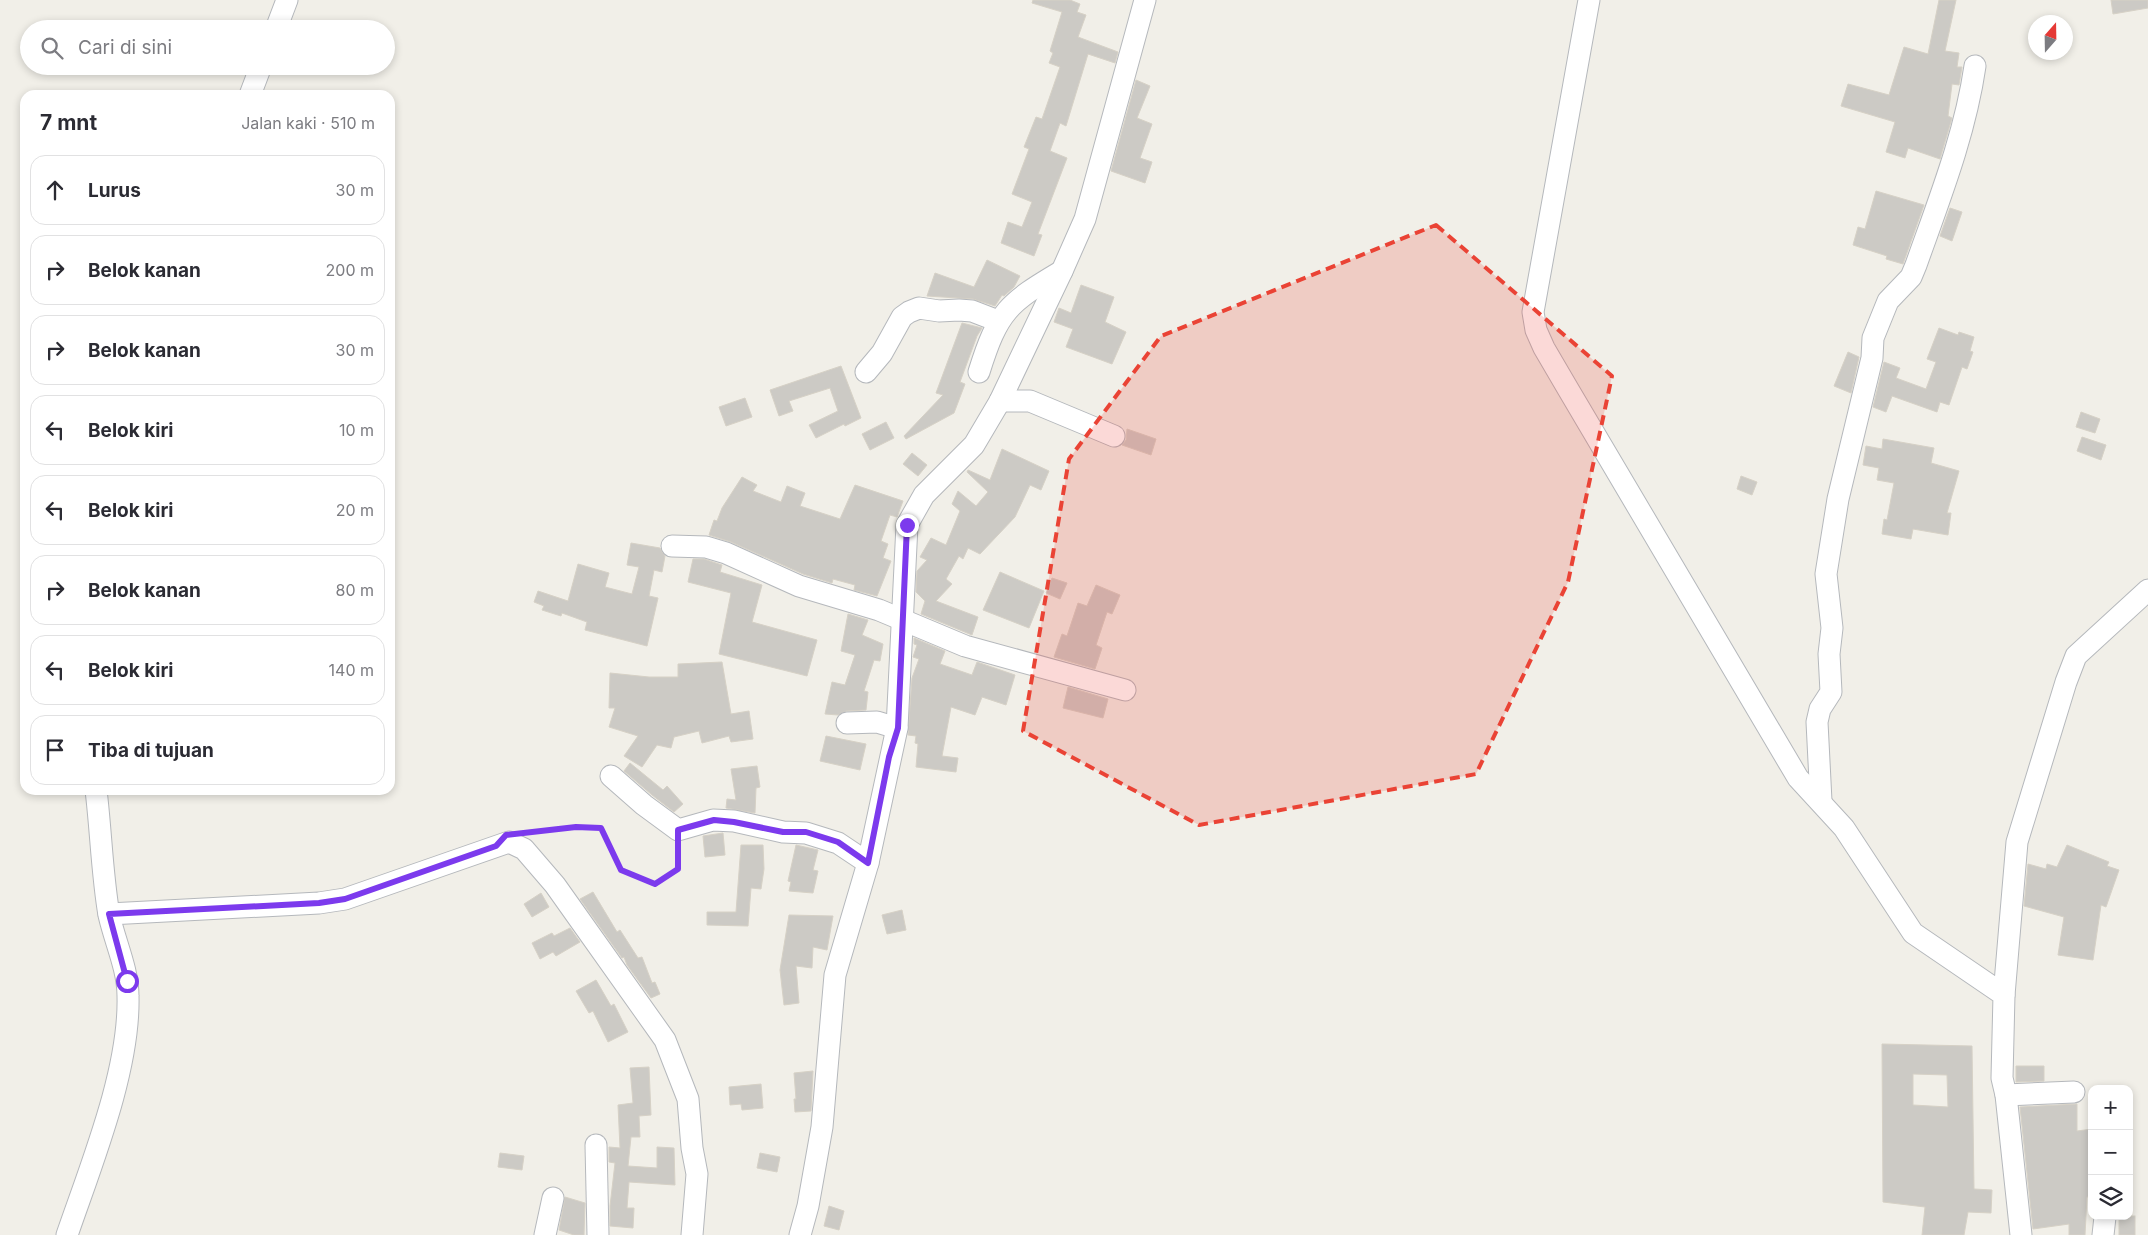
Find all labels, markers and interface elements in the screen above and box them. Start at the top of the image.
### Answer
north arrow [2028,15,2073,60]
search box [20,20,395,75]
icon: search [38,34,66,62]
text: Cari di sini [78,36,172,59]
text: 7 mnt [40,110,97,135]
text: Jalan kaki · 510 m [241,113,375,133]
icon: ahead [41,176,69,204]
text: Lurus [88,179,141,202]
text: 30 m [336,180,374,200]
icon: right [41,256,69,284]
text: Belok kanan [88,259,201,282]
text: 200 m [326,260,374,280]
icon: right [41,336,69,364]
text: Belok kanan [88,339,201,362]
text: 30 m [336,340,374,360]
icon: left [41,416,69,444]
text: Belok kiri [88,419,173,442]
text: 10 m [339,420,374,440]
icon: left [41,496,69,524]
text: Belok kiri [88,499,173,522]
text: 20 m [336,500,374,520]
route end [896,514,919,537]
icon: right [41,576,69,604]
text: Belok kanan [88,579,201,602]
text: 80 m [335,580,374,600]
icon: left [41,656,69,684]
text: Belok kiri [88,659,173,682]
text: 140 m [329,660,374,680]
icon: arrive [41,736,69,764]
text: Tiba di tujuan [88,739,214,762]
route start [116,970,139,993]
map controls [2088,1085,2133,1220]
button: + [2088,1085,2133,1130]
button: − [2088,1130,2133,1175]
button: layers [2088,1175,2133,1220]

